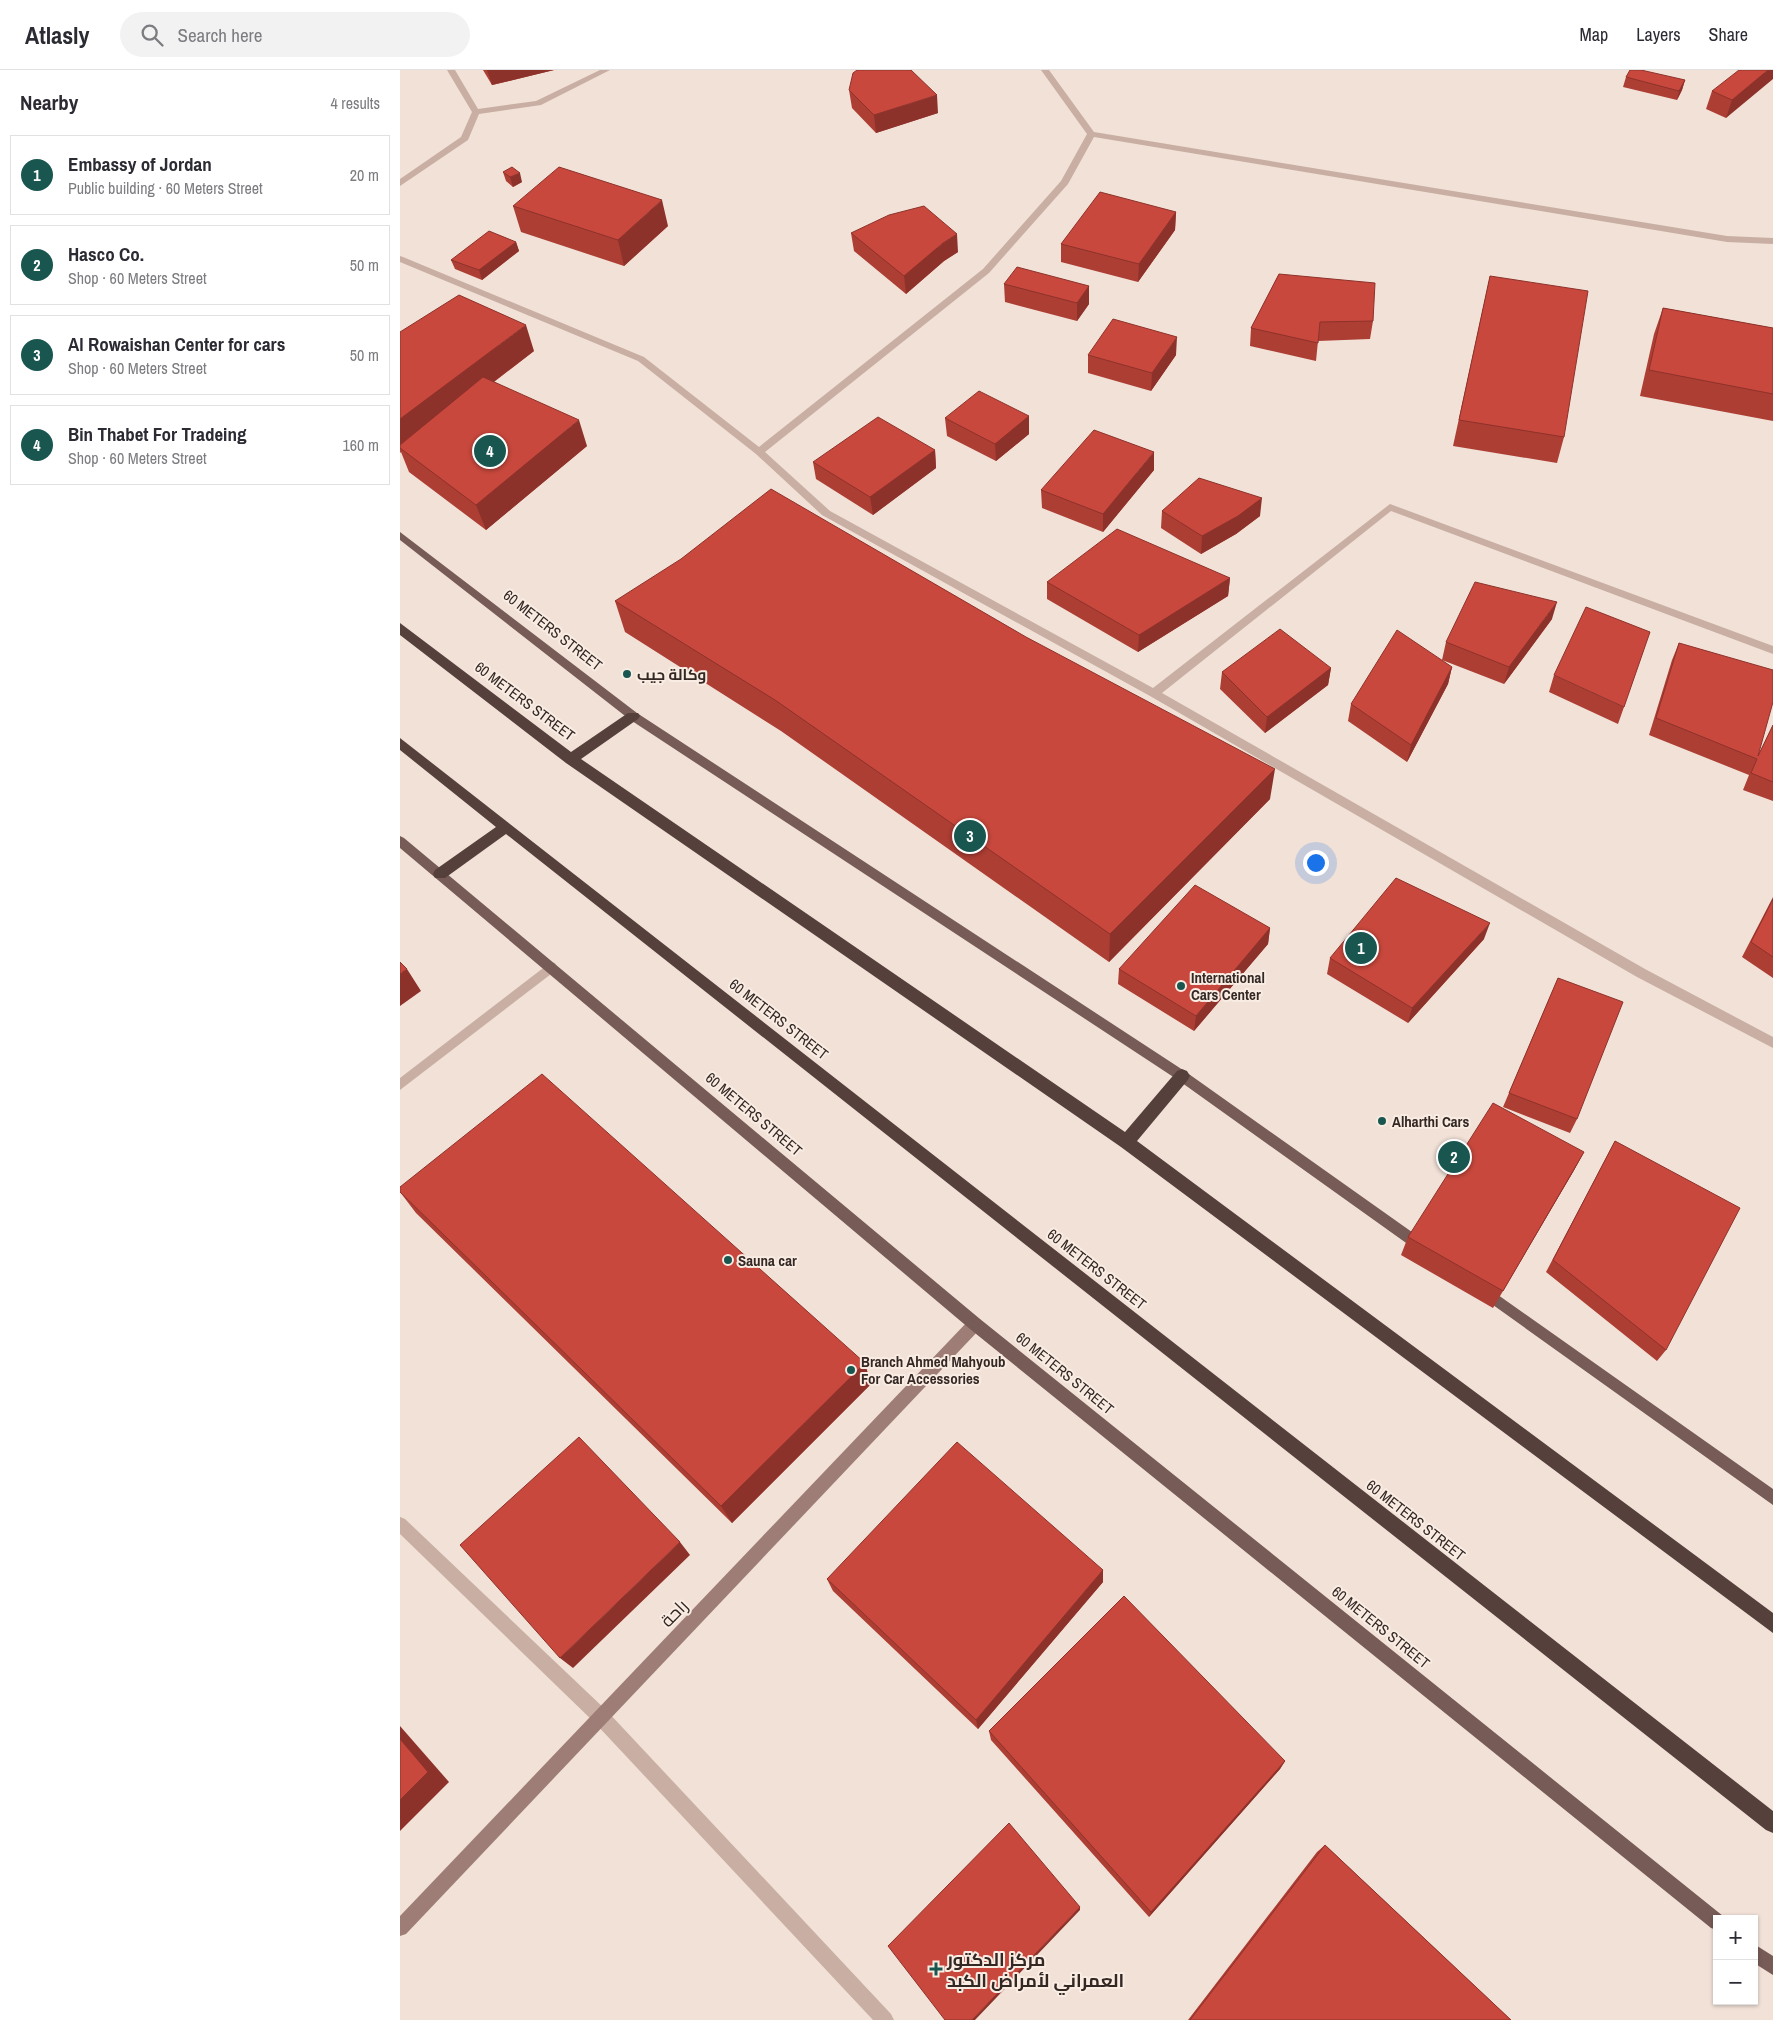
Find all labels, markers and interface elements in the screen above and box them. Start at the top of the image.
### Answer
search box [120,12,470,57]
text: Atlasly [25,19,90,51]
icon: search [138,21,166,49]
text: Search here [178,22,262,48]
text: Map [1580,22,1608,47]
text: Layers [1636,22,1681,47]
text: Share [1709,22,1748,47]
text: Nearby [20,88,78,117]
text: 4 results [330,92,380,114]
text: Embassy of Jordan [68,151,212,177]
text: 1 [33,164,41,186]
text: 20 m [350,164,379,186]
text: Public building · 60 Meters Street [68,177,263,199]
text: Hasco Co. [68,241,144,267]
text: 2 [33,254,41,276]
text: 50 m [350,254,379,276]
text: Shop · 60 Meters Street [68,267,207,289]
text: Al Rowaishan Center for cars [68,331,285,357]
text: 3 [33,344,41,366]
text: 50 m [350,344,379,366]
text: Shop · 60 Meters Street [68,357,207,379]
text: Bin Thabet For Tradeing [68,421,246,447]
pin: 4 [474,432,506,470]
text: 4 [33,434,41,456]
text: 160 m [343,434,379,456]
text: Shop · 60 Meters Street [68,447,207,469]
street label: 60 METERS STREET [499,585,607,676]
street label: 60 METERS STREET [471,656,580,746]
place label: وكالة جيب [637,664,706,685]
marker: وكالة جيب [621,668,633,680]
pin: 3 [954,817,986,855]
your location [1303,850,1329,876]
pin: 1 [1345,929,1377,967]
place label: International Cars Center [1191,967,1265,1005]
street label: 60 METERS STREET [725,974,833,1065]
marker: International Cars Center [1175,980,1187,992]
street label: 60 METERS STREET [701,1067,807,1161]
place label: Alharthi Cars [1392,1111,1469,1132]
marker: Alharthi Cars [1376,1115,1388,1127]
pin: 2 [1438,1138,1470,1176]
street label: 60 METERS STREET [1043,1224,1151,1315]
place label: Sauna car [738,1250,797,1271]
marker: Sauna car [722,1254,734,1266]
street label: 60 METERS STREET [1012,1327,1119,1419]
place label: Branch Ahmed Mahyoub For Car Accessories [861,1351,1005,1389]
marker: Branch Ahmed Mahyoub For Car Accessories [845,1364,857,1376]
street label: 60 METERS STREET [1362,1475,1470,1566]
street label: 60 METERS STREET [1328,1581,1435,1673]
street label: راحة [655,1594,693,1632]
map controls [1713,1915,1758,2005]
button: + [1713,1915,1758,1960]
place label: مركز الدكتور العمراني لأمراض الكبد [946,1947,1124,1996]
button: − [1713,1960,1758,2005]
marker: مركز الدكتور العمراني لأمراض الكبد [929,1962,943,1976]

